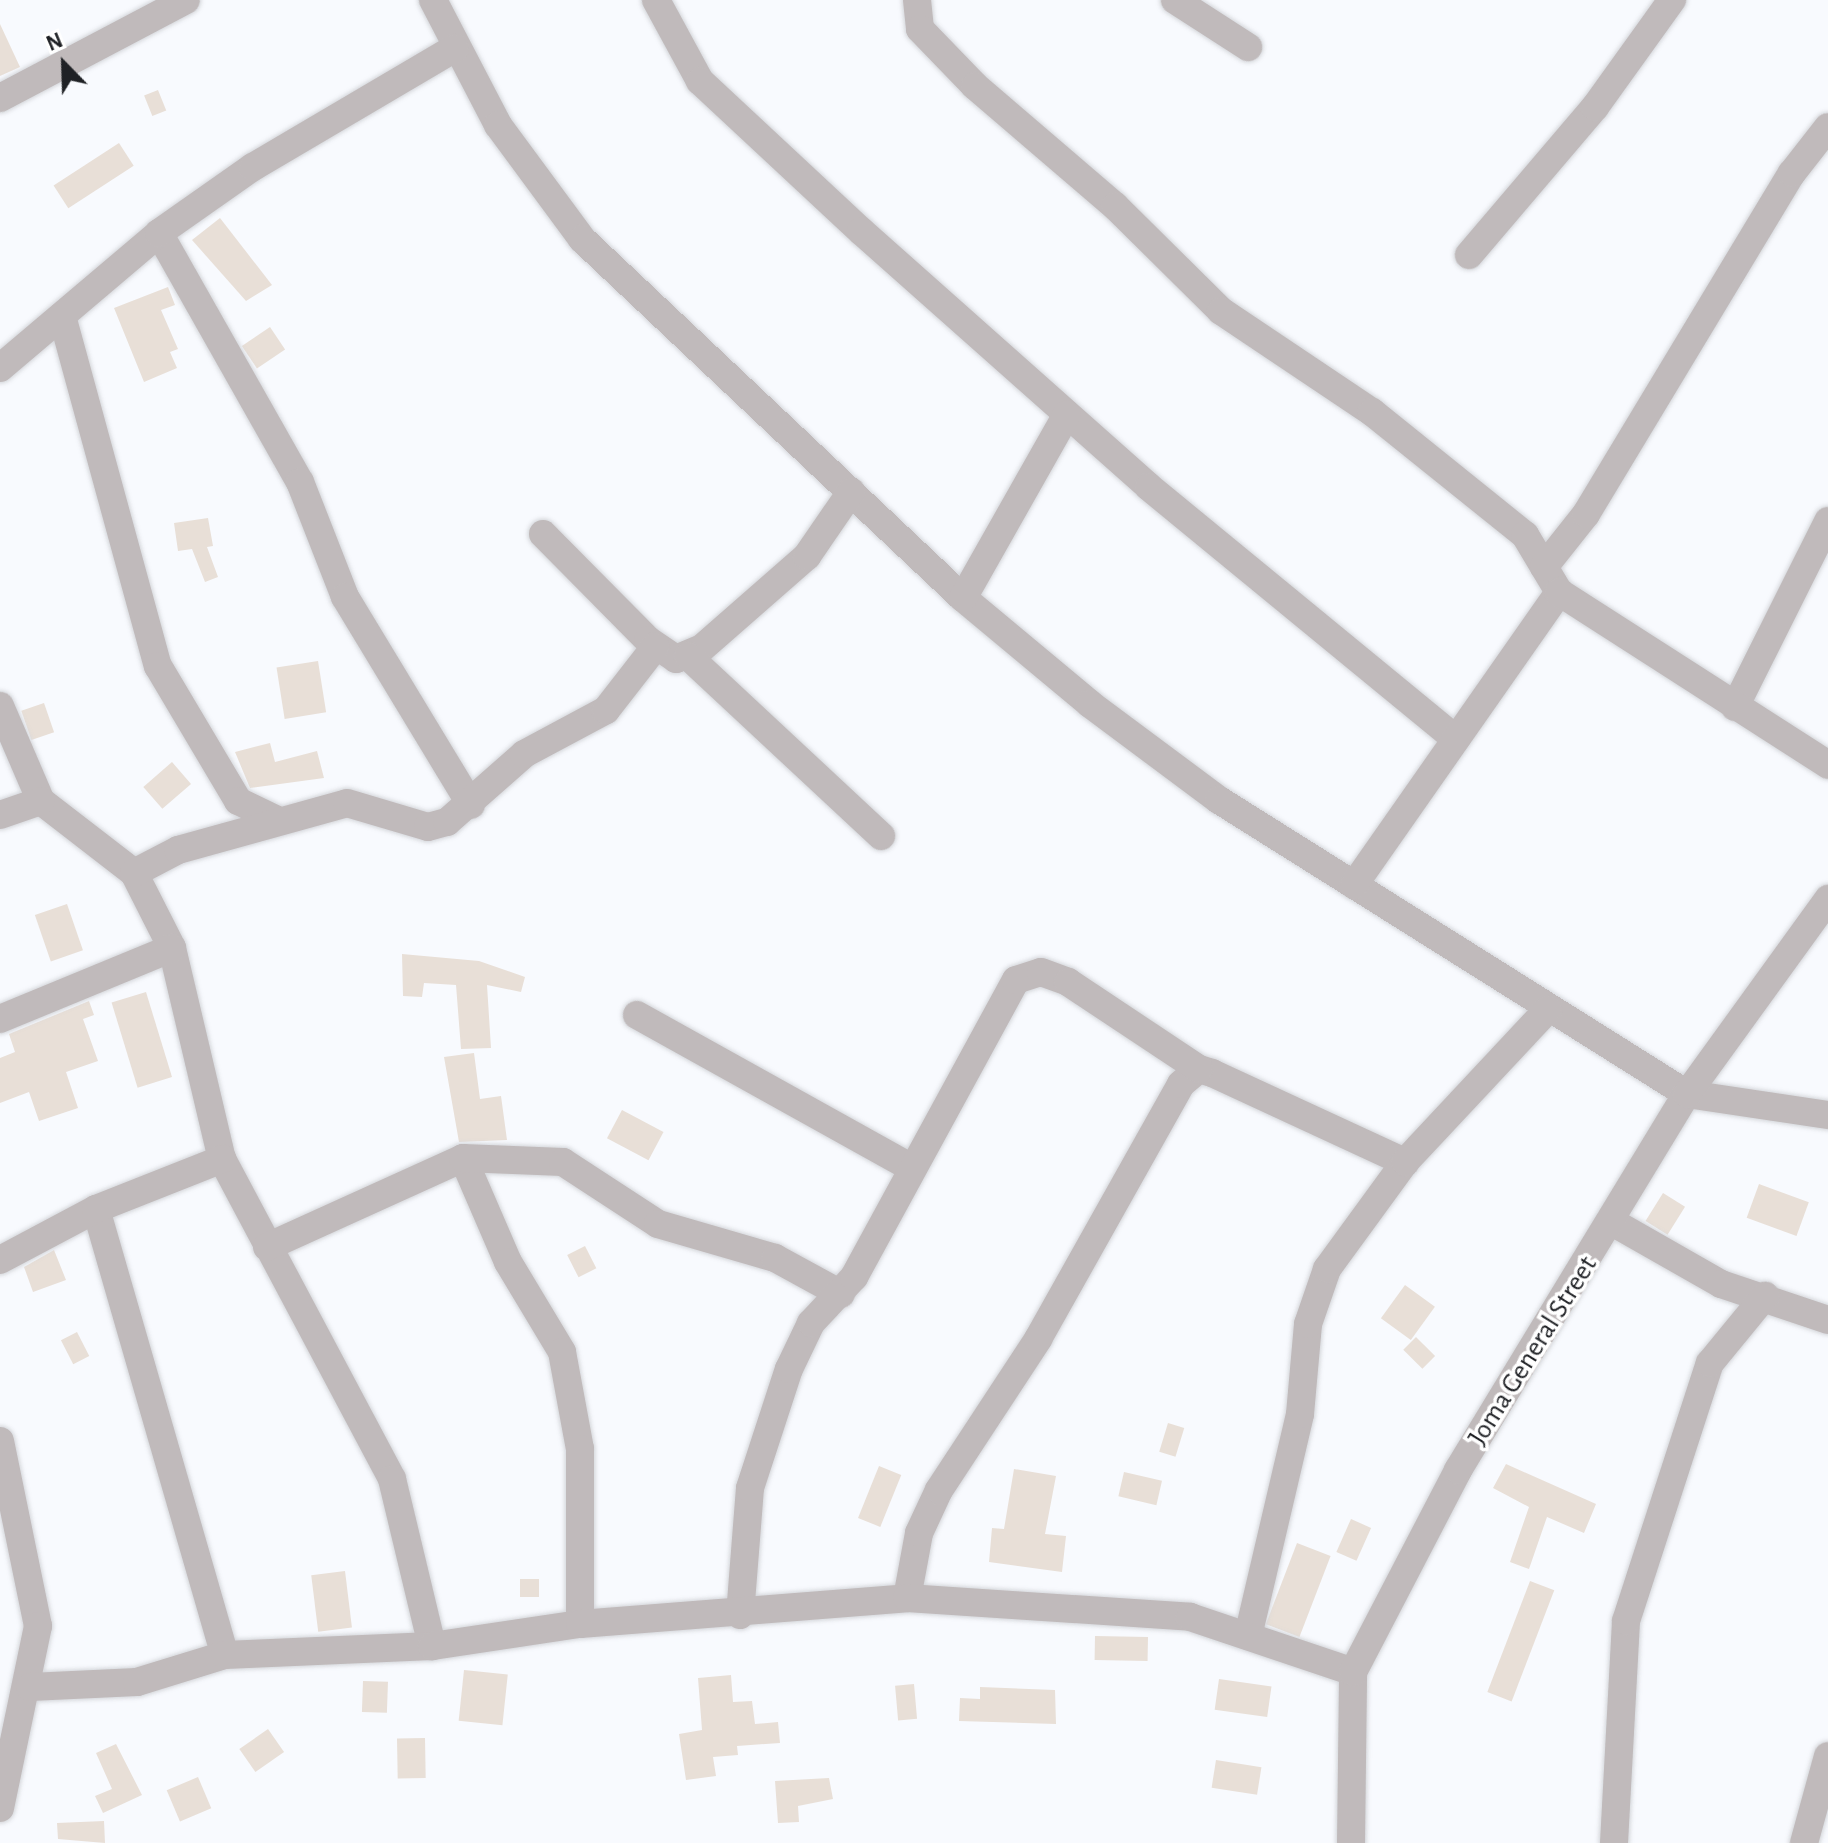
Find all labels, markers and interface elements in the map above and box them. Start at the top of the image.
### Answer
north arrow [24,24,104,104]
text: N [43,29,66,55]
street label: Joma General Street [1461,1250,1605,1452]

